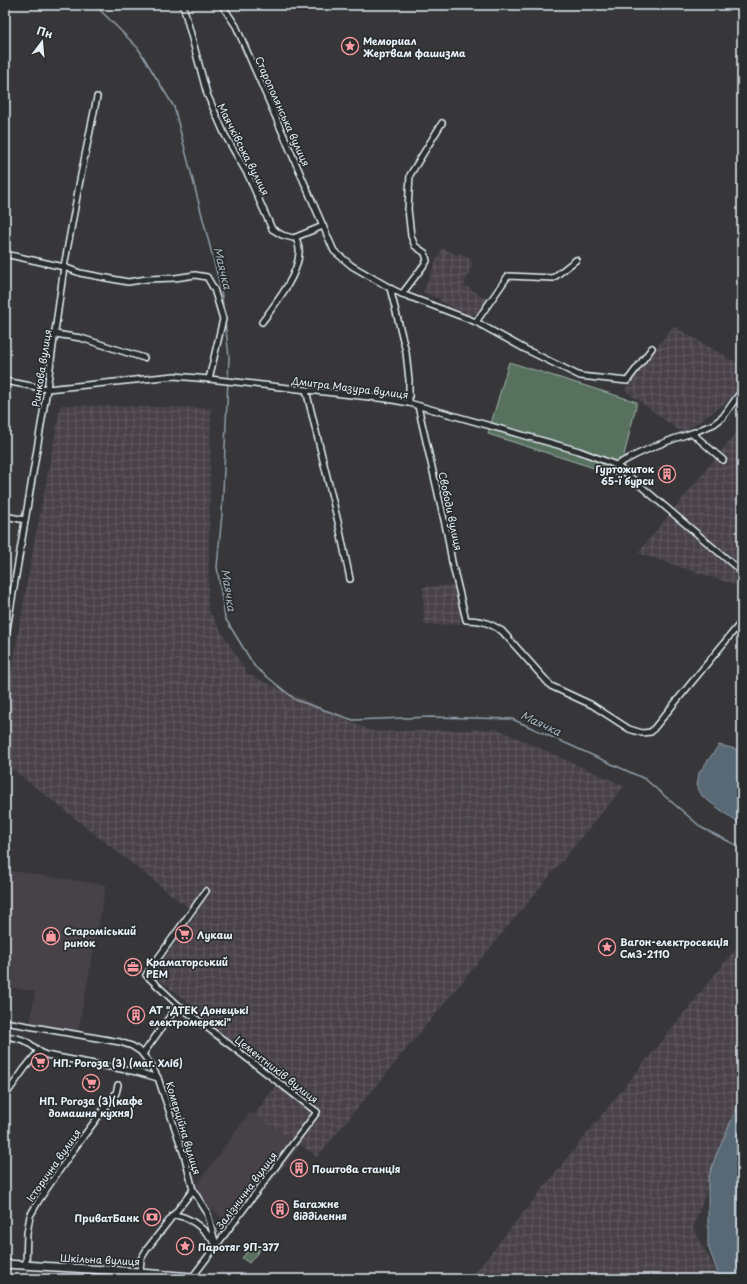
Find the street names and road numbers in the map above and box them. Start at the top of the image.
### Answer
street label: Старополянська вулиця [252,54,314,168]
street label: Маячківська вулиця [214,100,274,198]
street label: Ринкова вулиця [27,328,55,408]
street label: Дмитра Мазура вулиця [290,372,409,402]
street label: Свободи вулиця [435,470,467,552]
street label: Цементників вулиця [232,1032,322,1107]
street label: Комерційна вулиця [163,1080,205,1176]
street label: Історична вулиця [22,1125,84,1205]
street label: Залізнична вулиця [211,1148,280,1233]
street label: Шкільна вулиця [60,1249,140,1269]

